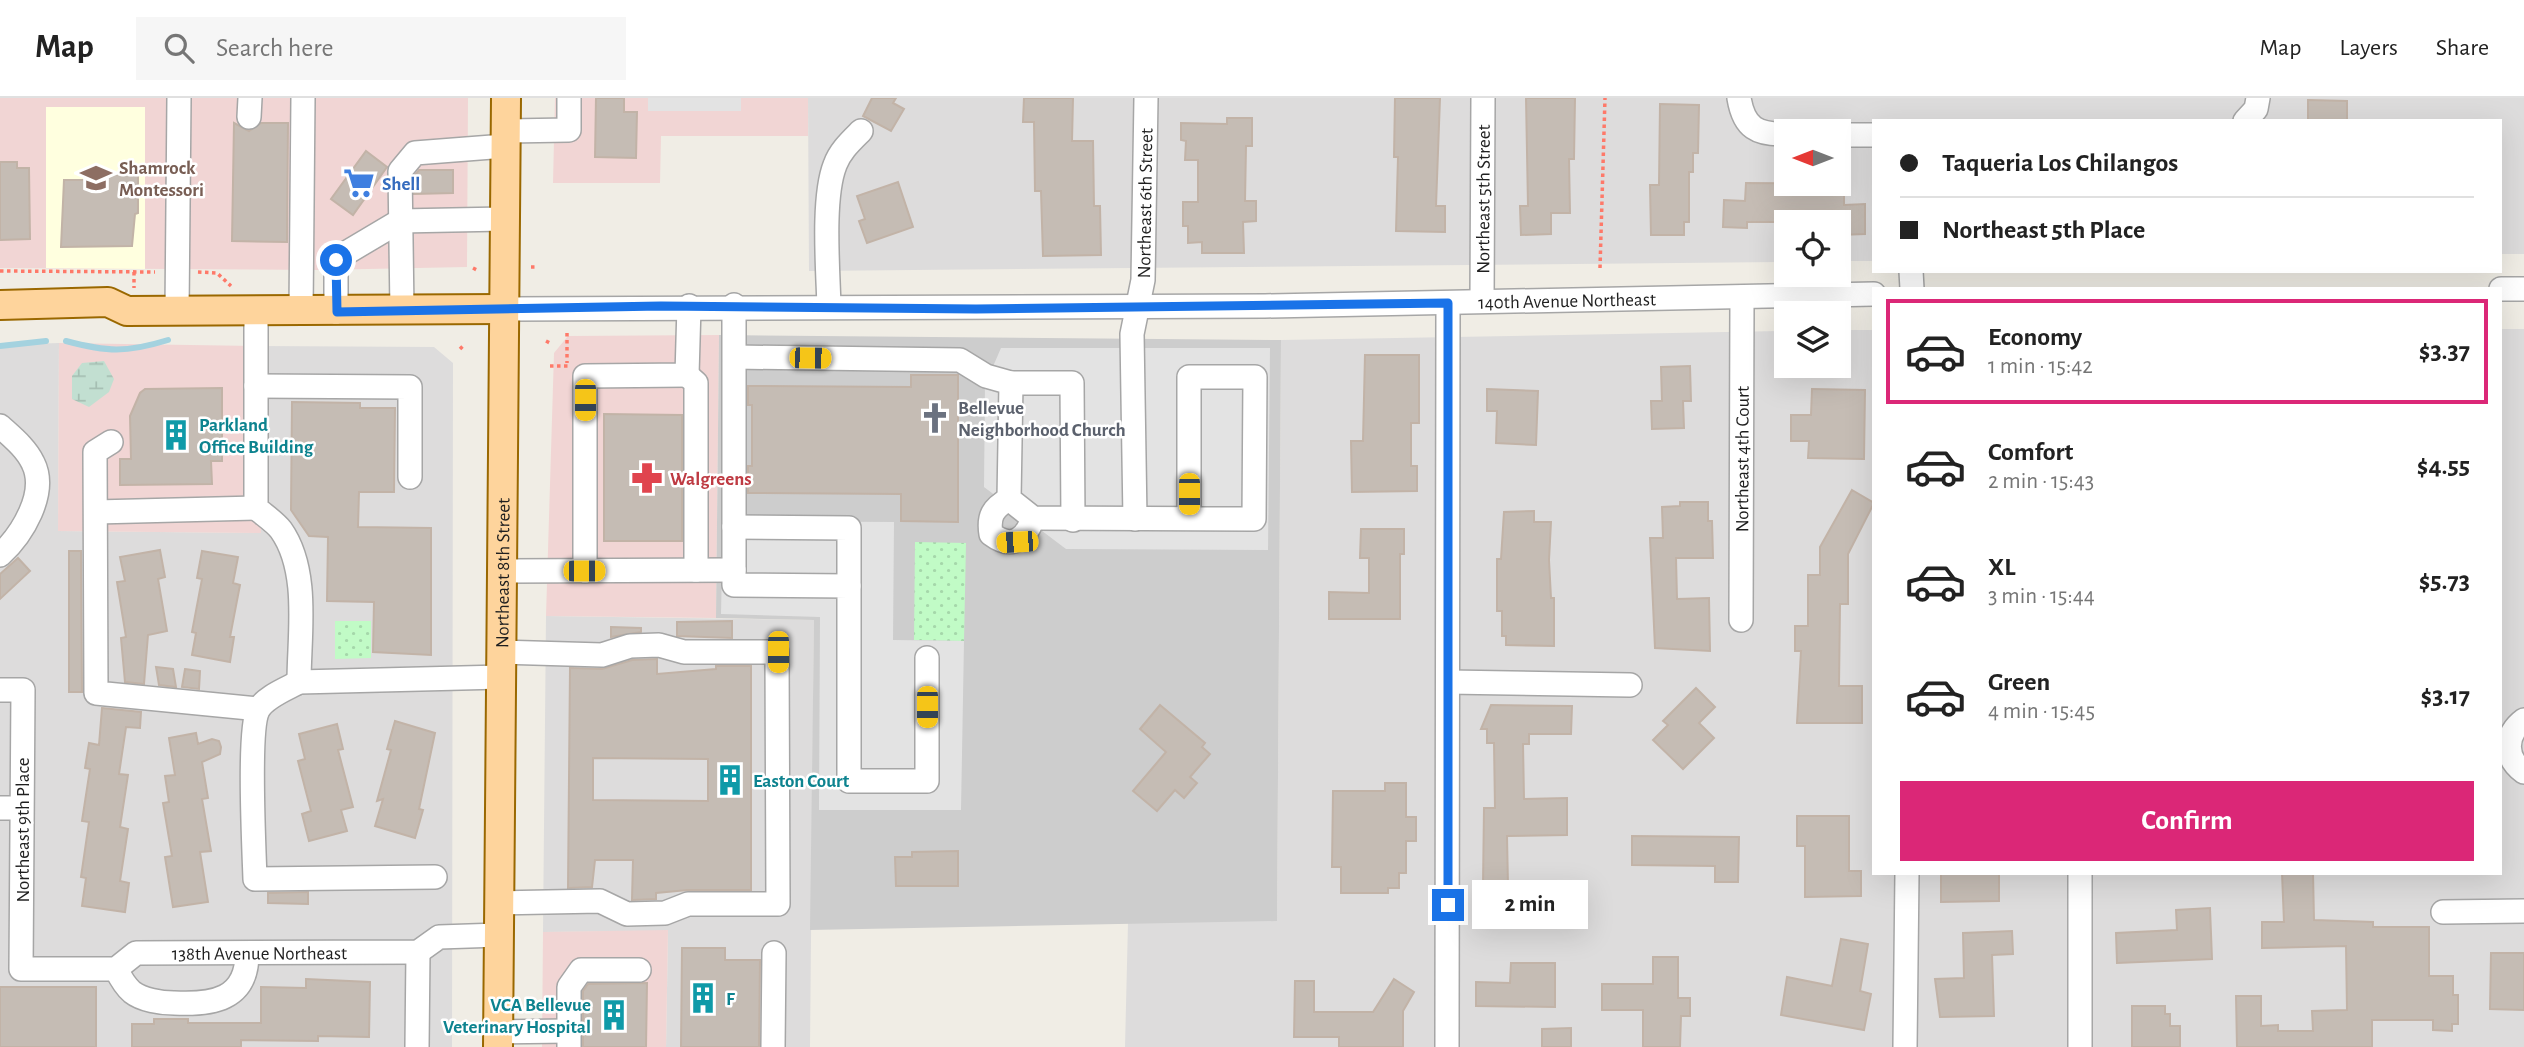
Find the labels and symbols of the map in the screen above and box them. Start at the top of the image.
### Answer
north arrow [1774,119,1852,196]
street label: Northeast 5th Street [1474,124,1494,274]
street label: Northeast 6th Street [1135,128,1157,279]
place label: Shamrock Montessori [119,159,204,200]
school or university icon: Shamrock Montessori [79,161,113,195]
supermarket icon: Shell [342,166,376,200]
place label: Shell [382,175,420,194]
route start [320,244,352,276]
street label: 140th Avenue Northeast [1478,290,1656,313]
car [789,347,832,369]
car [575,379,596,421]
street label: Northeast 4th Court [1733,386,1753,532]
place label: Bellevue Neighborhood Church [958,399,1126,440]
church icon: Bellevue Neighborhood Church [918,401,952,435]
place label: Parkland Office Building [199,416,314,457]
building icon: Parkland Office Building [159,418,193,452]
pharmacy icon: Walgreens [630,461,664,495]
place label: Walgreens [670,470,752,489]
car [1179,473,1200,515]
street label: Northeast 8th Street [493,498,514,648]
car [996,530,1039,554]
car [564,561,606,582]
car [768,631,789,673]
car [917,686,938,728]
street label: Northeast 9th Place [14,758,33,903]
building icon: Easton Court [713,763,747,797]
place label: Easton Court [753,772,850,791]
callout: 2 min [1472,880,1588,930]
route end [1432,889,1464,921]
street label: 138th Avenue Northeast [172,944,347,964]
building icon: F [686,981,720,1015]
place label: F [726,990,735,1009]
place label: VCA Bellevue Veterinary Hospital [443,996,591,1037]
building icon: VCA Bellevue Veterinary Hospital [597,998,631,1032]

